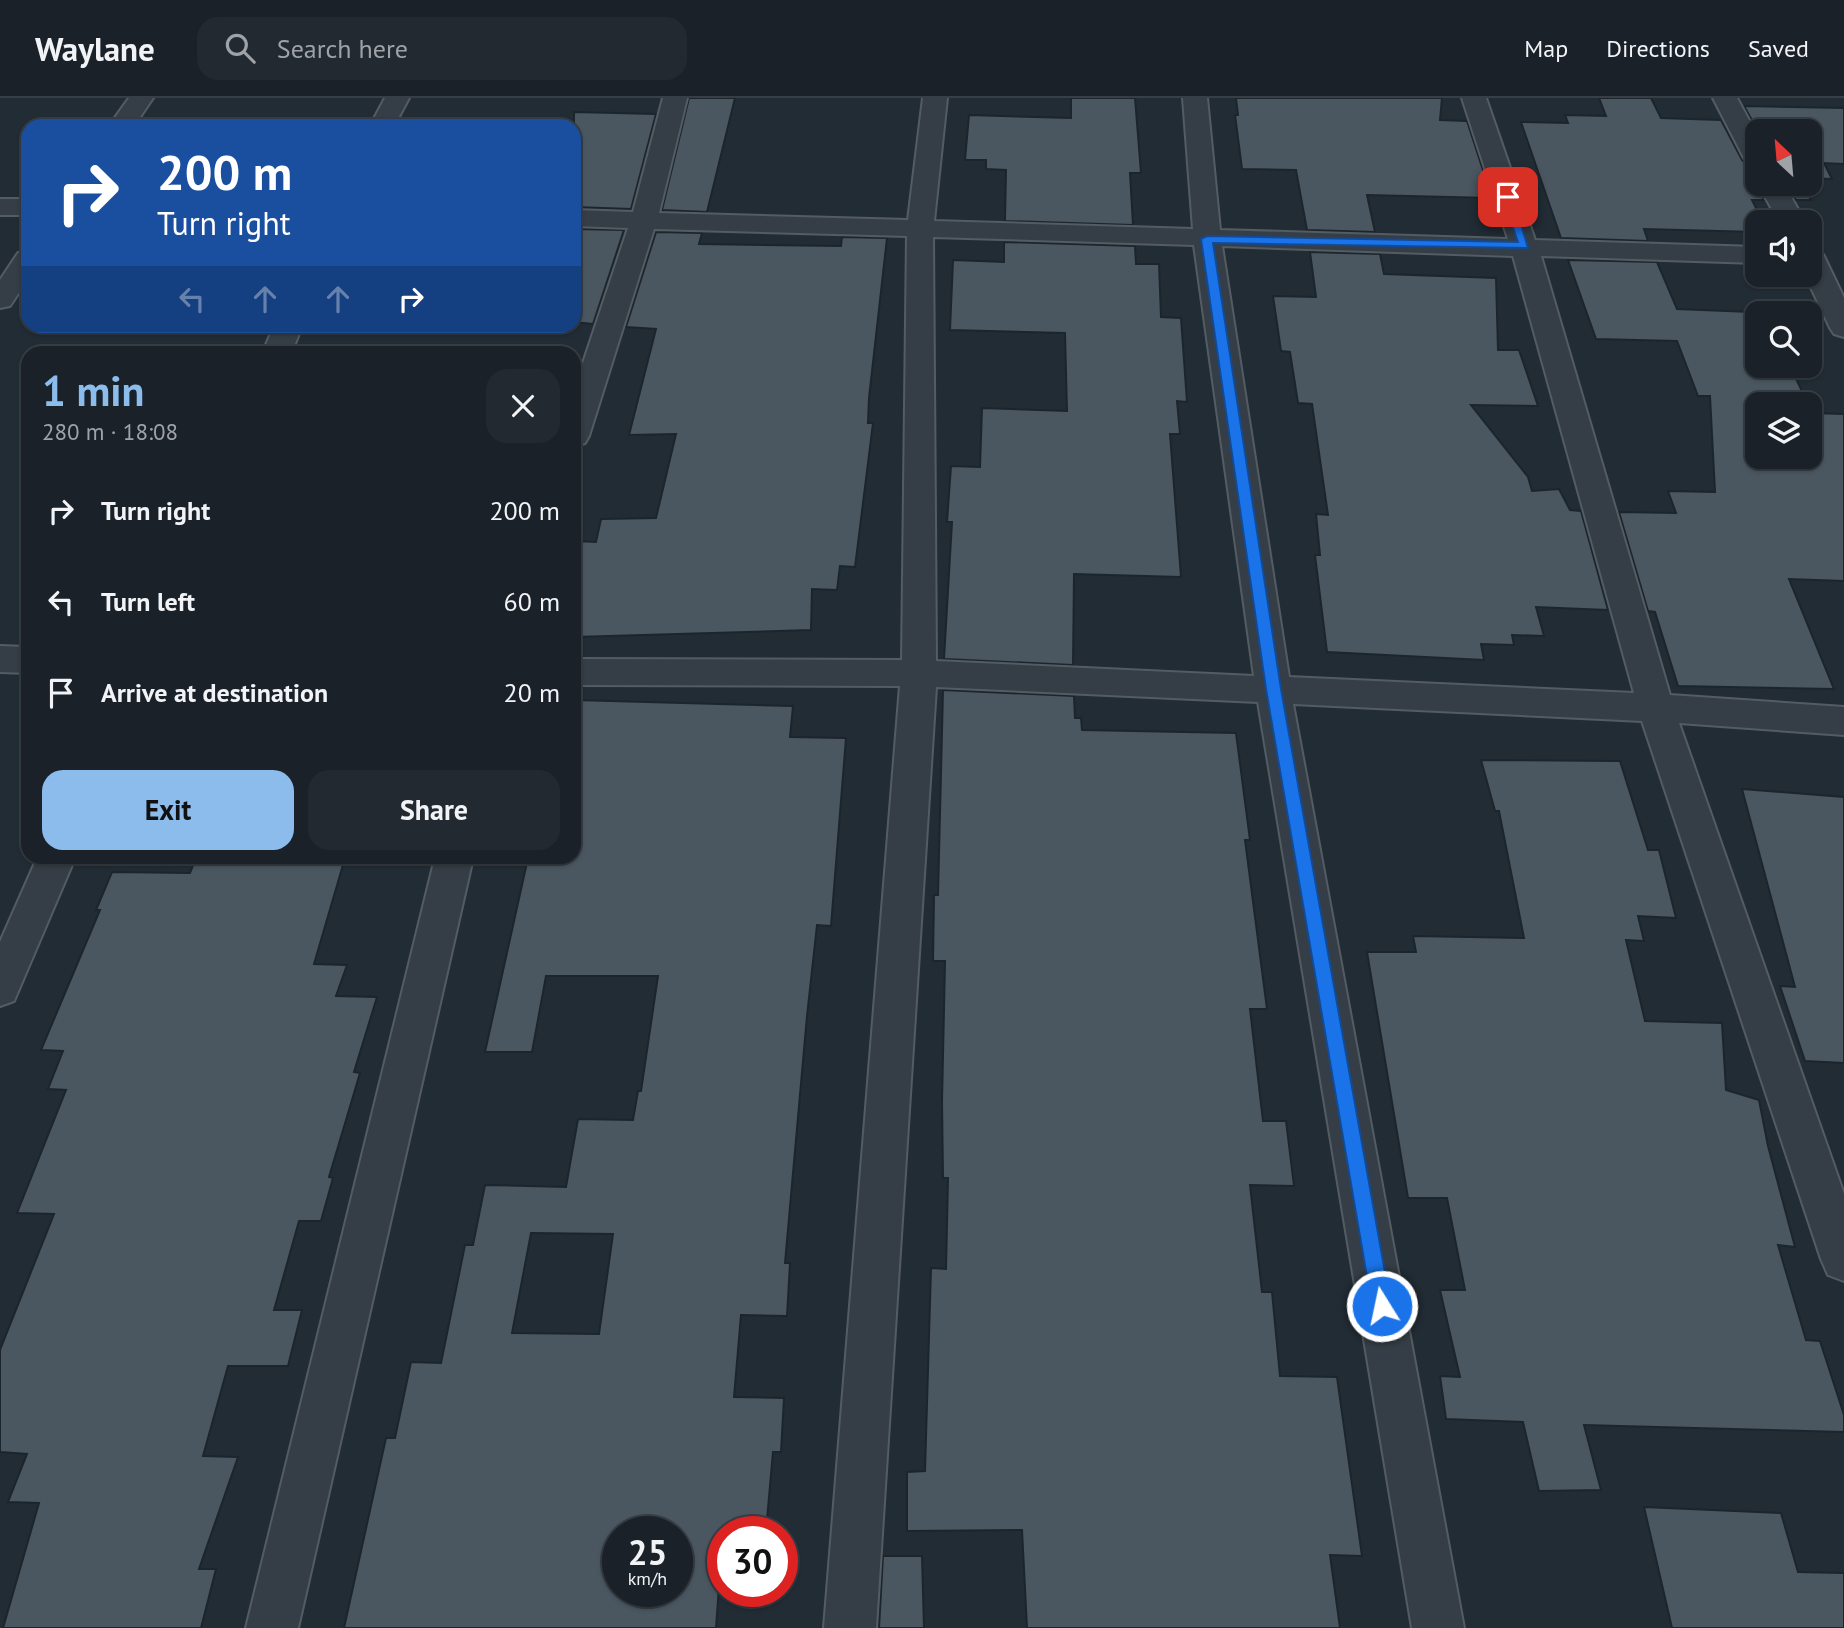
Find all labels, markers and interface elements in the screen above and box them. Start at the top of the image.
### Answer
search box [197,17,687,80]
text: Waylane [35,27,155,70]
icon: search [221,29,259,67]
text: Search here [277,32,408,65]
text: Map [1524,33,1568,64]
text: Directions [1606,33,1710,64]
text: Saved [1748,33,1809,64]
north arrow [1745,119,1822,196]
map controls [1745,119,1822,469]
text: 200 m [157,140,292,204]
icon: right [42,147,133,238]
pin [1478,167,1538,227]
icon: arrive [1489,178,1527,216]
text: Turn right [157,202,291,244]
button: sound [1745,210,1822,287]
icon: left [173,280,211,318]
icon: ahead [246,280,284,318]
icon: ahead [319,280,357,318]
icon: right [392,280,430,318]
button: search [1745,301,1822,378]
text: 1 min [42,363,144,418]
button: close [486,369,560,443]
button: layers [1745,392,1822,469]
text: 280 m · 18:08 [42,417,178,446]
icon: right [42,492,80,530]
text: Turn right [101,494,210,527]
text: 200 m [489,494,560,527]
icon: left [42,583,80,621]
text: Turn left [101,585,195,618]
text: 60 m [504,585,560,618]
icon: arrive [42,674,80,712]
text: Arrive at destination [101,676,328,709]
text: 20 m [504,676,560,709]
button: Exit [42,770,294,850]
button: Share [308,770,560,850]
position arrow [1345,1269,1419,1343]
speed limit sign: 30 [707,1516,798,1607]
text: 25 [628,1529,667,1575]
text: km/h [628,1567,667,1590]

